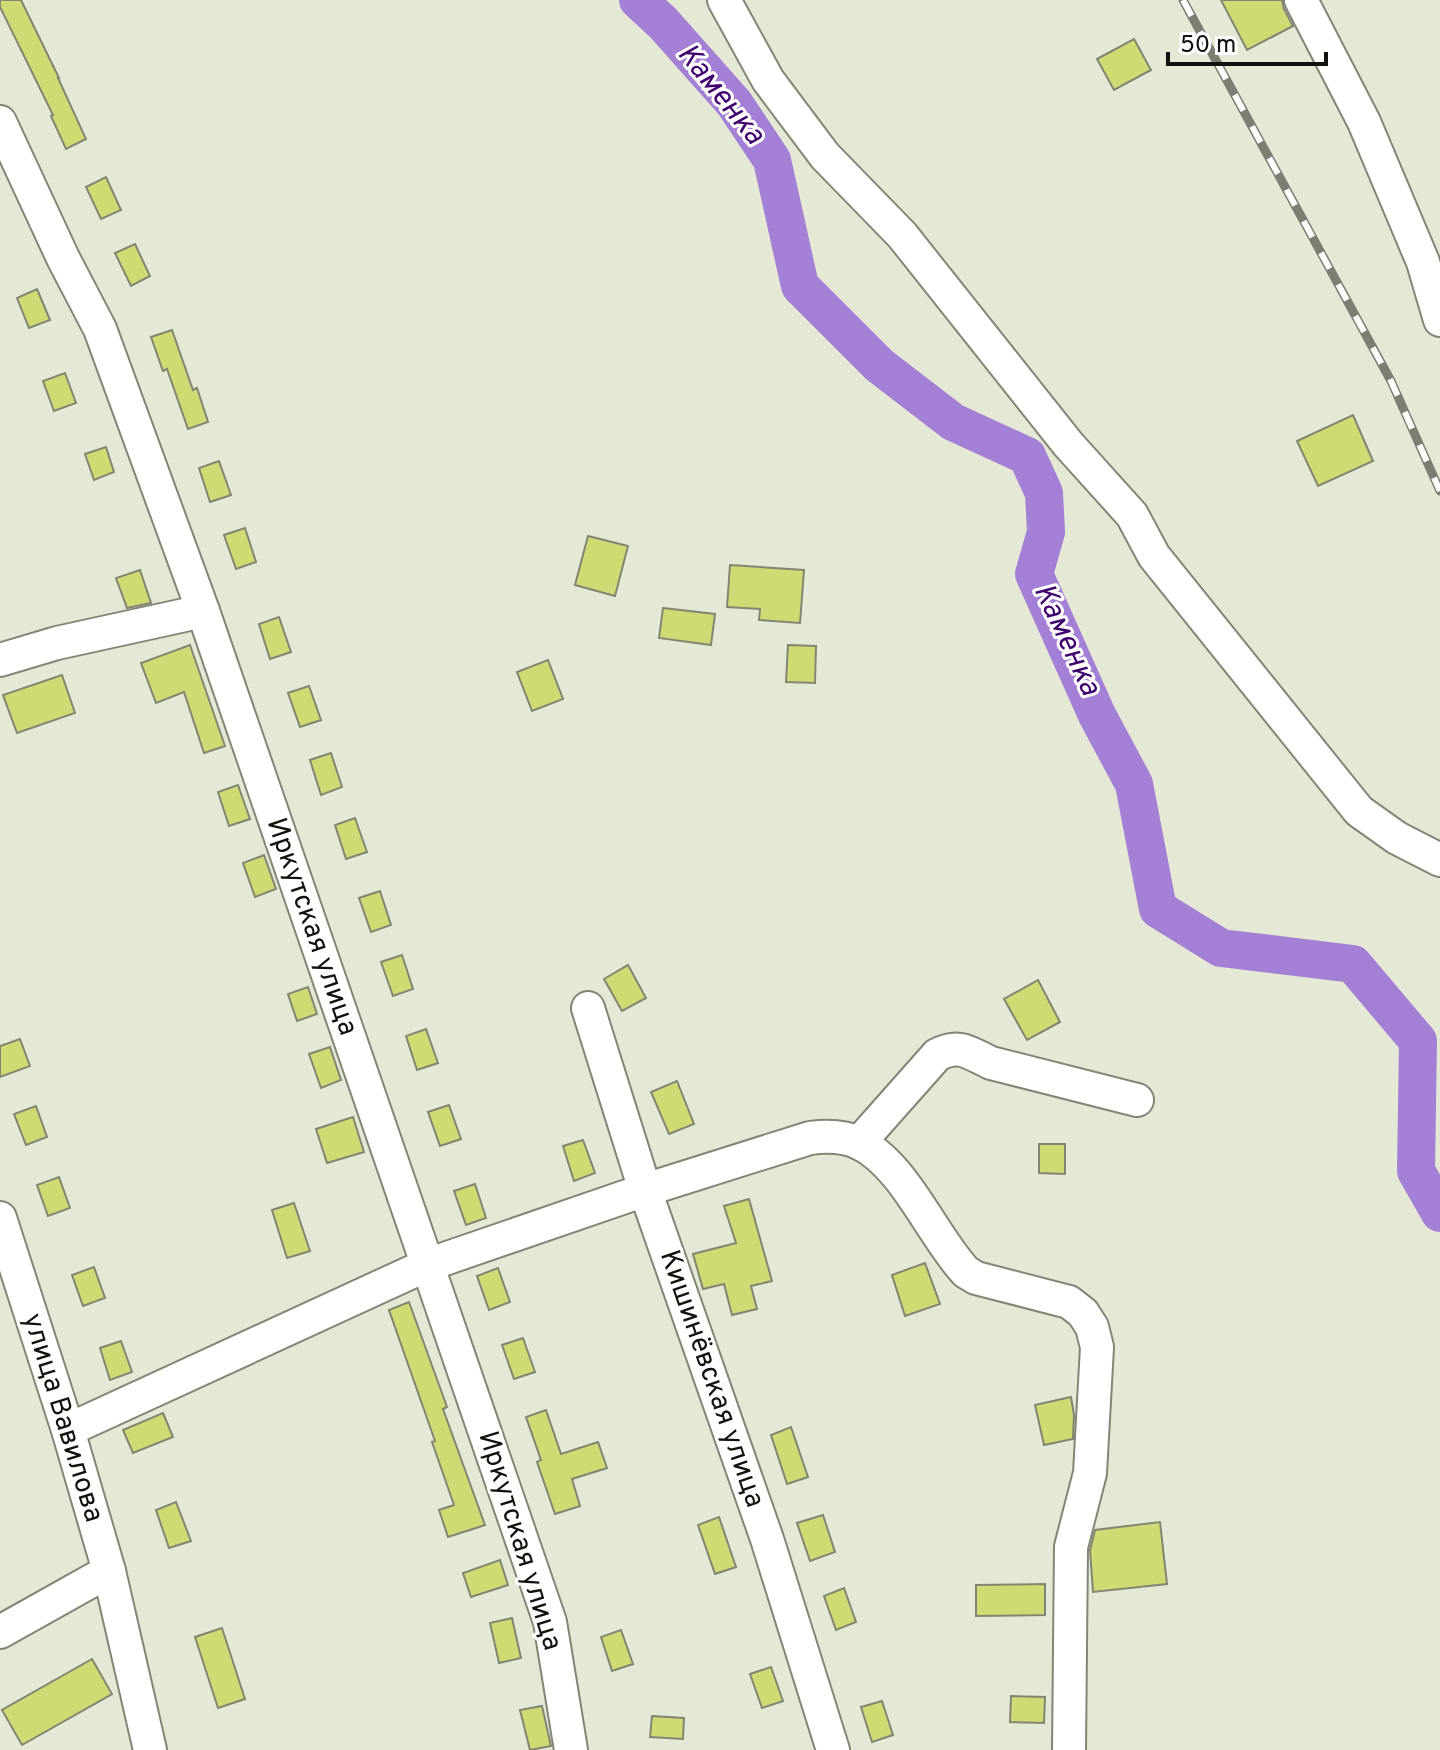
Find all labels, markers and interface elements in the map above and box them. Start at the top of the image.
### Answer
scale bar [1168,16,1326,66]
text: 50 m [1180,31,1236,61]
water label: Каменка [668,37,772,153]
water label: Каменка [1024,578,1108,702]
street label: Иркутская улица [257,813,365,1041]
street label: Кишинёвская улица [650,1245,772,1513]
street label: улица Вавилова [13,1309,111,1527]
street label: Иркутская улица [468,1427,570,1655]

